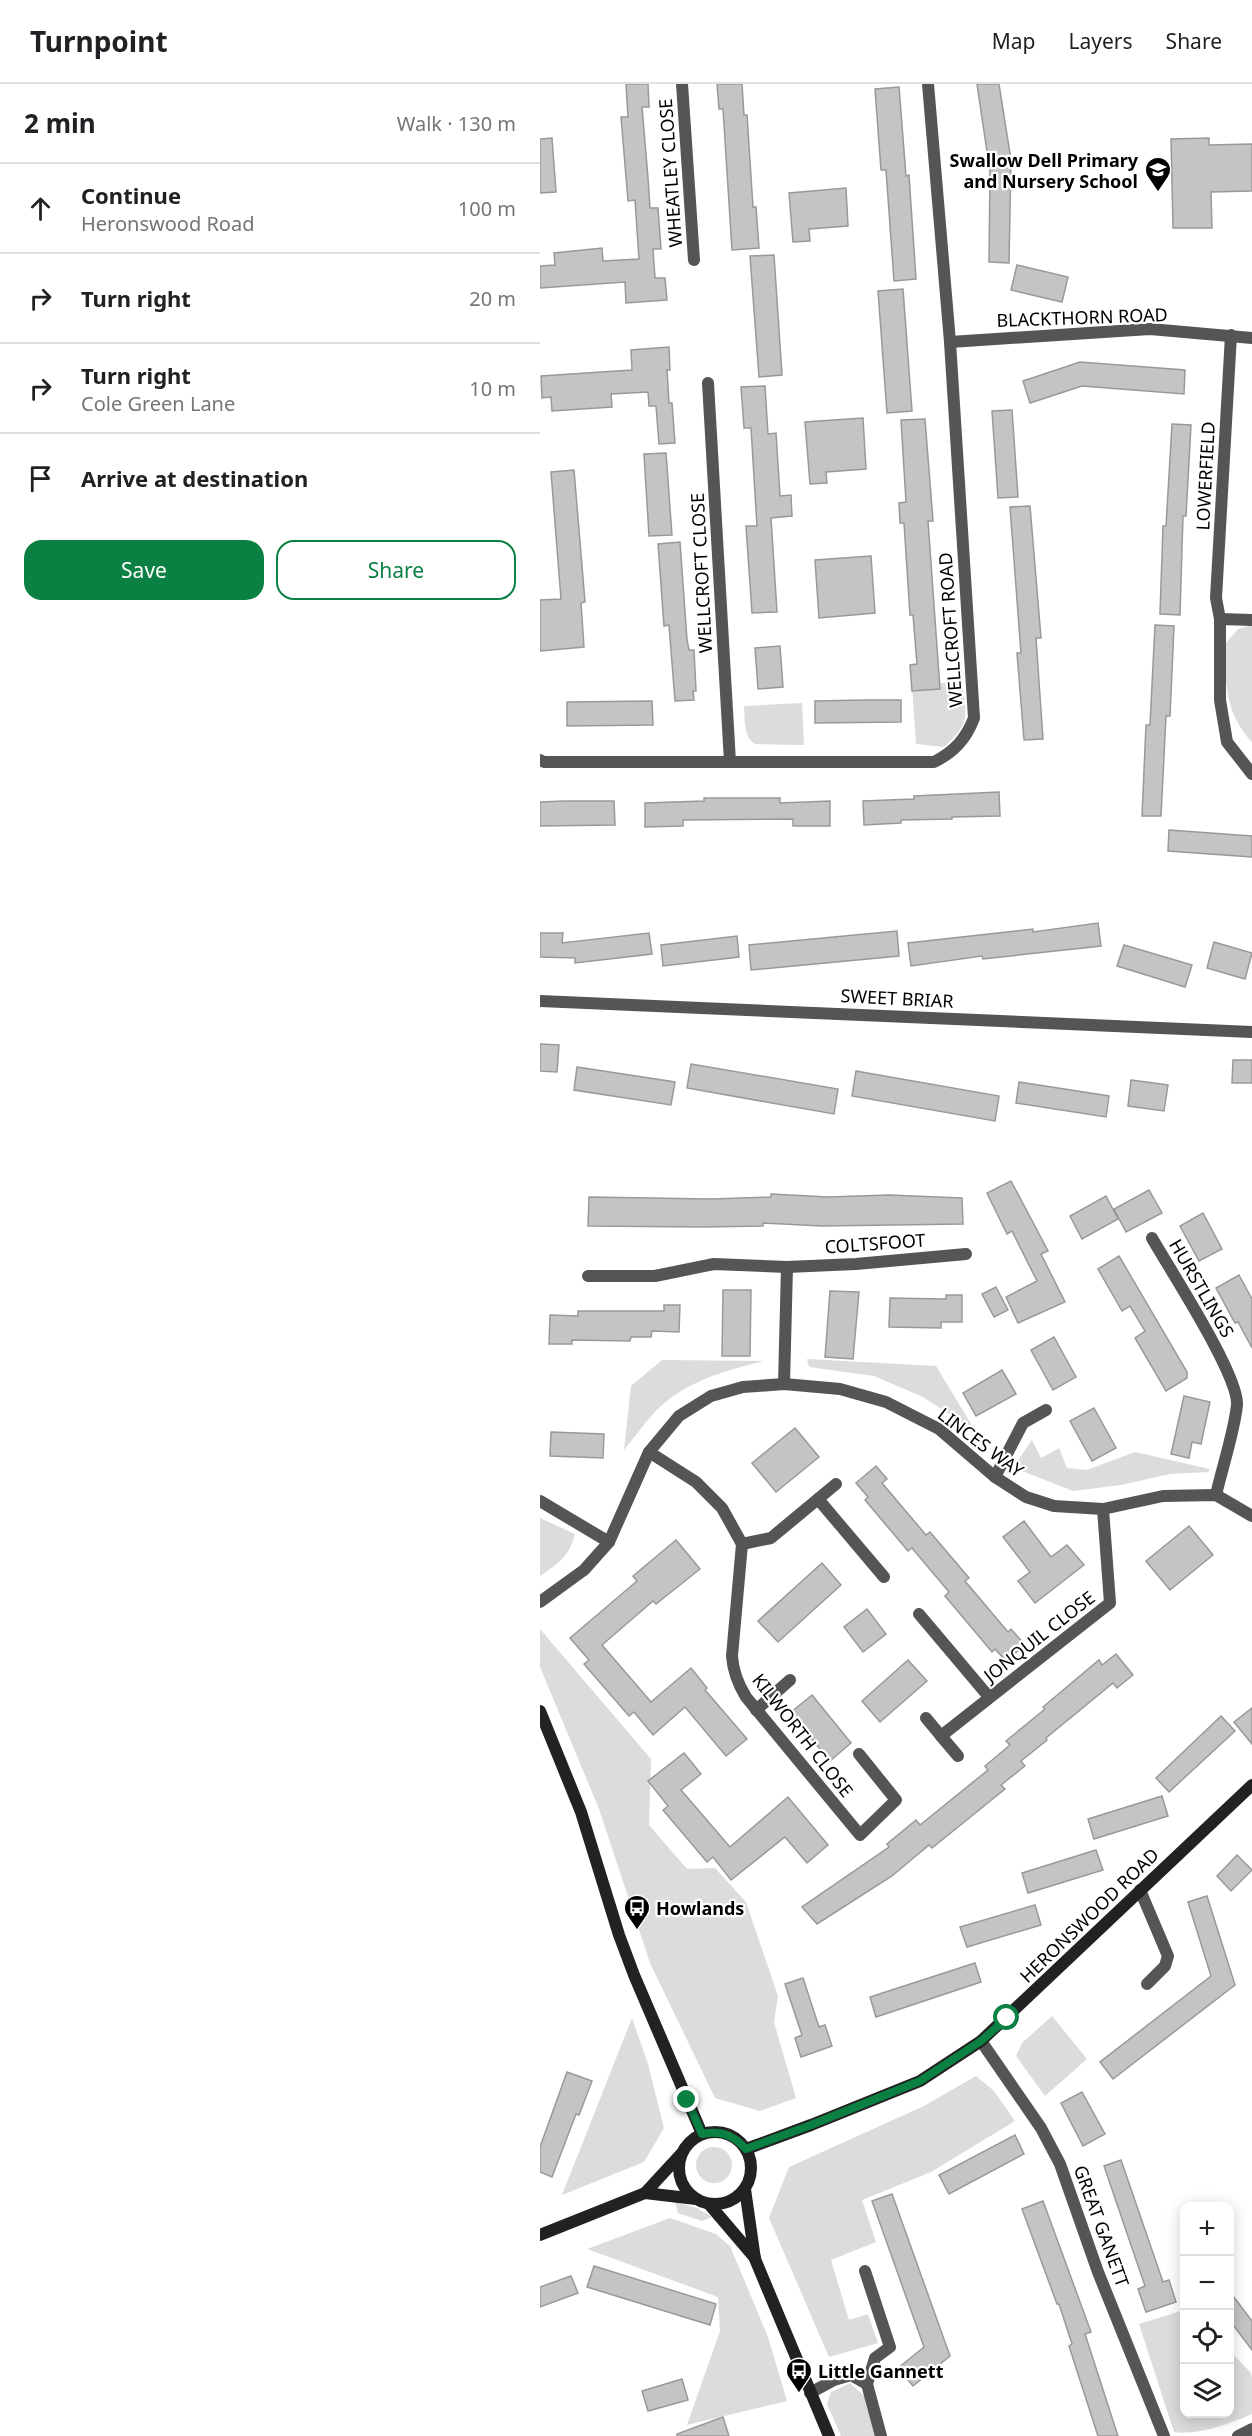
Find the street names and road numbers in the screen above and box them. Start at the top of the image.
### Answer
street label: WHEATLEY CLOSE [653,98,687,248]
street label: BLACKTHORN ROAD [996,302,1168,332]
street label: LOWERFIELD [1190,421,1220,531]
street label: WELLCROFT CLOSE [685,492,717,654]
street label: WELLCROFT ROAD [933,552,967,708]
street label: SWEET BRIAR [840,983,954,1013]
street label: COLTSFOOT [824,1228,926,1258]
street label: HURSTLINGS [1164,1234,1240,1342]
street label: LINCES WAY [933,1402,1030,1483]
street label: JONQUIL CLOSE [977,1585,1099,1688]
street label: KILWORTH CLOSE [747,1668,859,1802]
street label: HERONSWOOD ROAD [1014,1842,1164,1988]
street label: GREAT GANETT [1069,2162,1135,2290]

